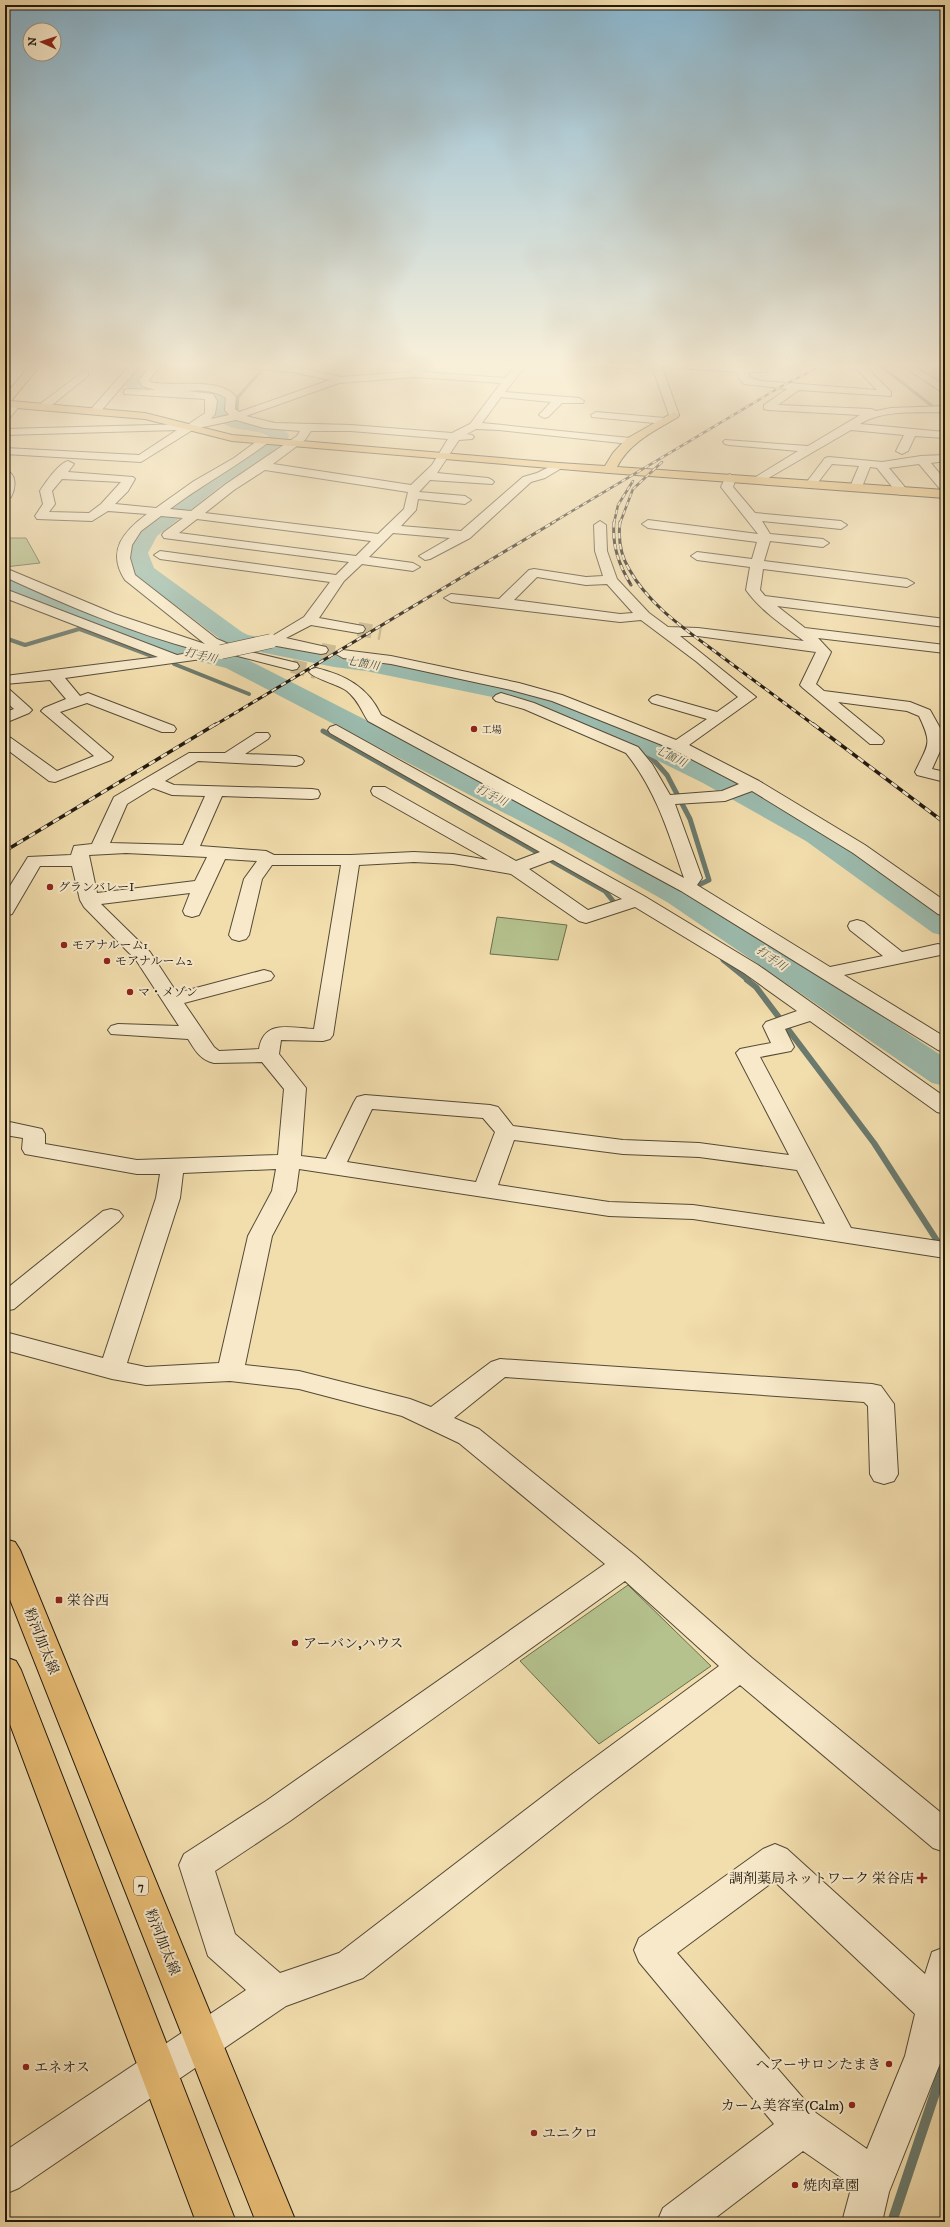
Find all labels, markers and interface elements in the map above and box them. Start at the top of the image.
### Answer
north arrow [22,22,62,62]
text: N [26,37,40,46]
water label: 打手川 [183,645,219,667]
water label: 七箇川 [345,654,381,674]
marker: 工場 [469,724,479,734]
place label: 工場 [482,724,502,736]
water label: 七箇川 [653,743,689,771]
water label: 打手川 [474,782,510,810]
place label: グランバレーI [58,880,134,895]
marker: グランバレーI [45,882,55,892]
place label: モアナルーム1 [72,938,148,953]
marker: モアナルーム1 [59,940,69,950]
water label: 打手川 [754,944,790,974]
place label: モアナルーム2 [115,954,192,969]
marker: モアナルーム2 [102,956,112,966]
place label: マ・メゾン [138,985,198,1000]
marker: マ・メゾン [125,987,135,997]
place label: 栄谷西 [67,1592,109,1610]
marker: 栄谷西 [54,1595,64,1605]
street label: 粉河加太線 [20,1606,63,1677]
place label: アーバン,ハウス [303,1635,403,1653]
marker: アーバン,ハウス [290,1638,300,1648]
place label: 調剤薬局ネットワーク 栄谷店 [729,1870,914,1888]
marker: 調剤薬局ネットワーク 栄谷店 [917,1873,927,1883]
road number: 7 [134,1877,148,1895]
street label: 粉河加太線 [141,1907,184,1978]
place label: ヘアーサロンたまき [756,2056,881,2074]
place label: エネオス [34,2059,90,2077]
marker: ヘアーサロンたまき [884,2059,894,2069]
marker: エネオス [21,2062,31,2072]
place label: カーム美容室(Calm) [721,2097,844,2115]
marker: カーム美容室(Calm) [847,2100,857,2110]
place label: ユニクロ [542,2125,598,2143]
marker: ユニクロ [529,2128,539,2138]
place label: 焼肉章園 [803,2177,859,2195]
marker: 焼肉章園 [790,2180,800,2190]

